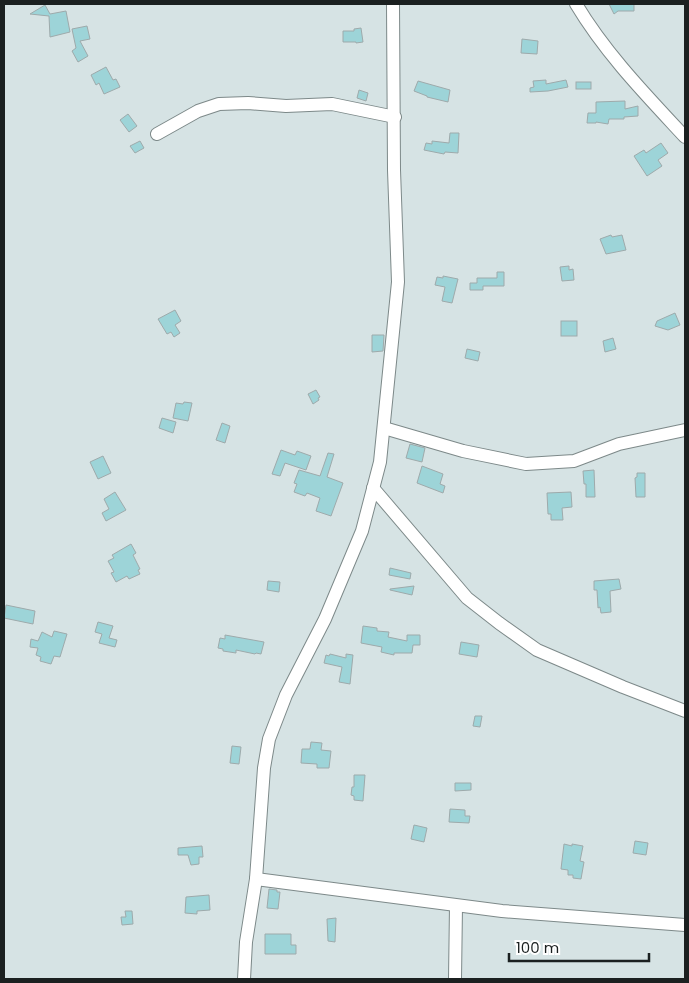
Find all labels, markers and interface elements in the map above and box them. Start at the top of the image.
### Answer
scale bar [509,930,649,962]
text: 100 m [516,937,559,958]

